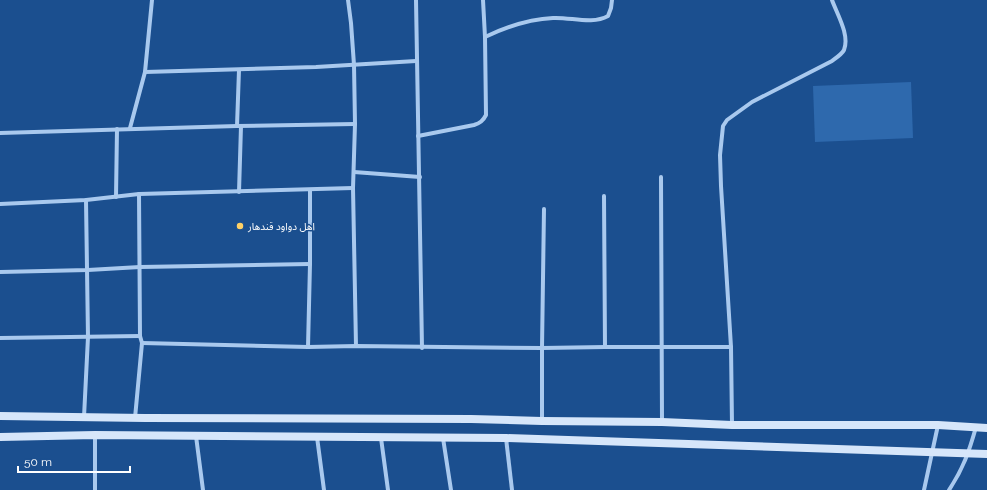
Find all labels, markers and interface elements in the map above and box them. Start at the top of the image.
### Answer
marker: اهل دواود قندهار [235,221,245,231]
place label: اهل دواود قندهار [247,221,315,233]
scale bar [18,448,130,474]
text: 50 m [24,455,52,469]

